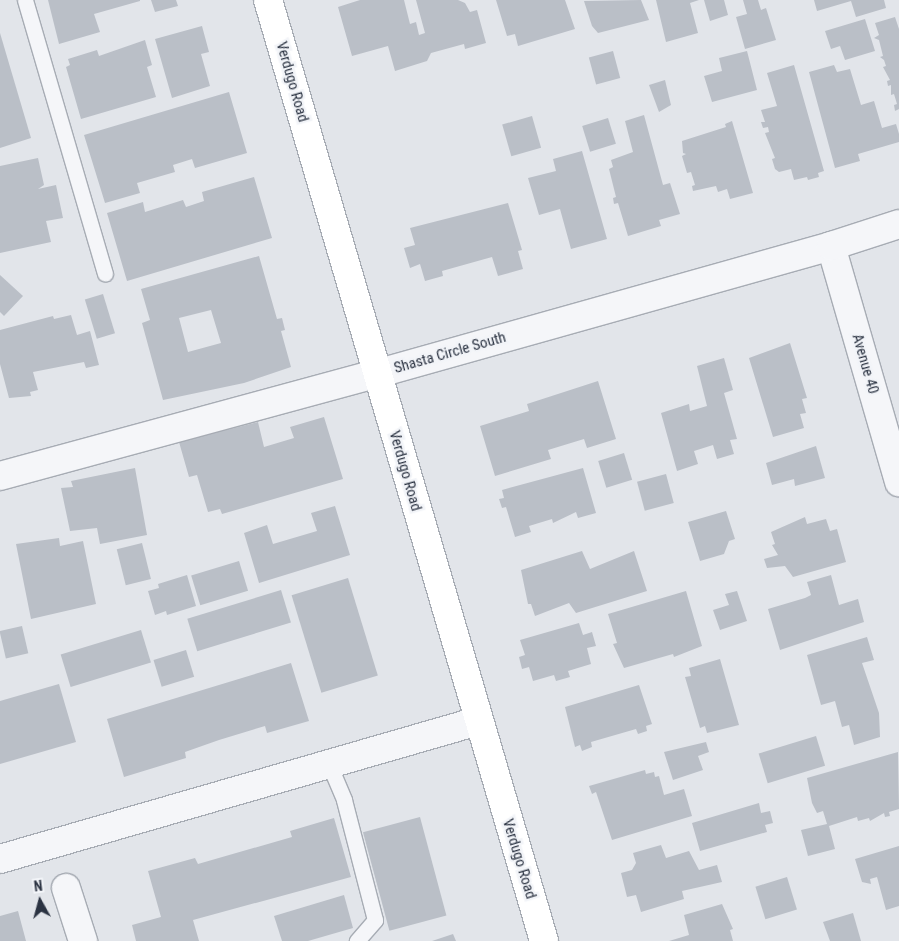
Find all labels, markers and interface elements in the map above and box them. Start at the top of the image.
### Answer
street label: Verdugo Road [272,40,312,124]
street label: Shasta Circle South [392,328,508,378]
street label: Avenue 40 [848,332,882,396]
street label: Verdugo Road [385,429,425,513]
street label: Verdugo Road [498,817,540,901]
north arrow [15,876,65,926]
text: N [33,878,43,895]

